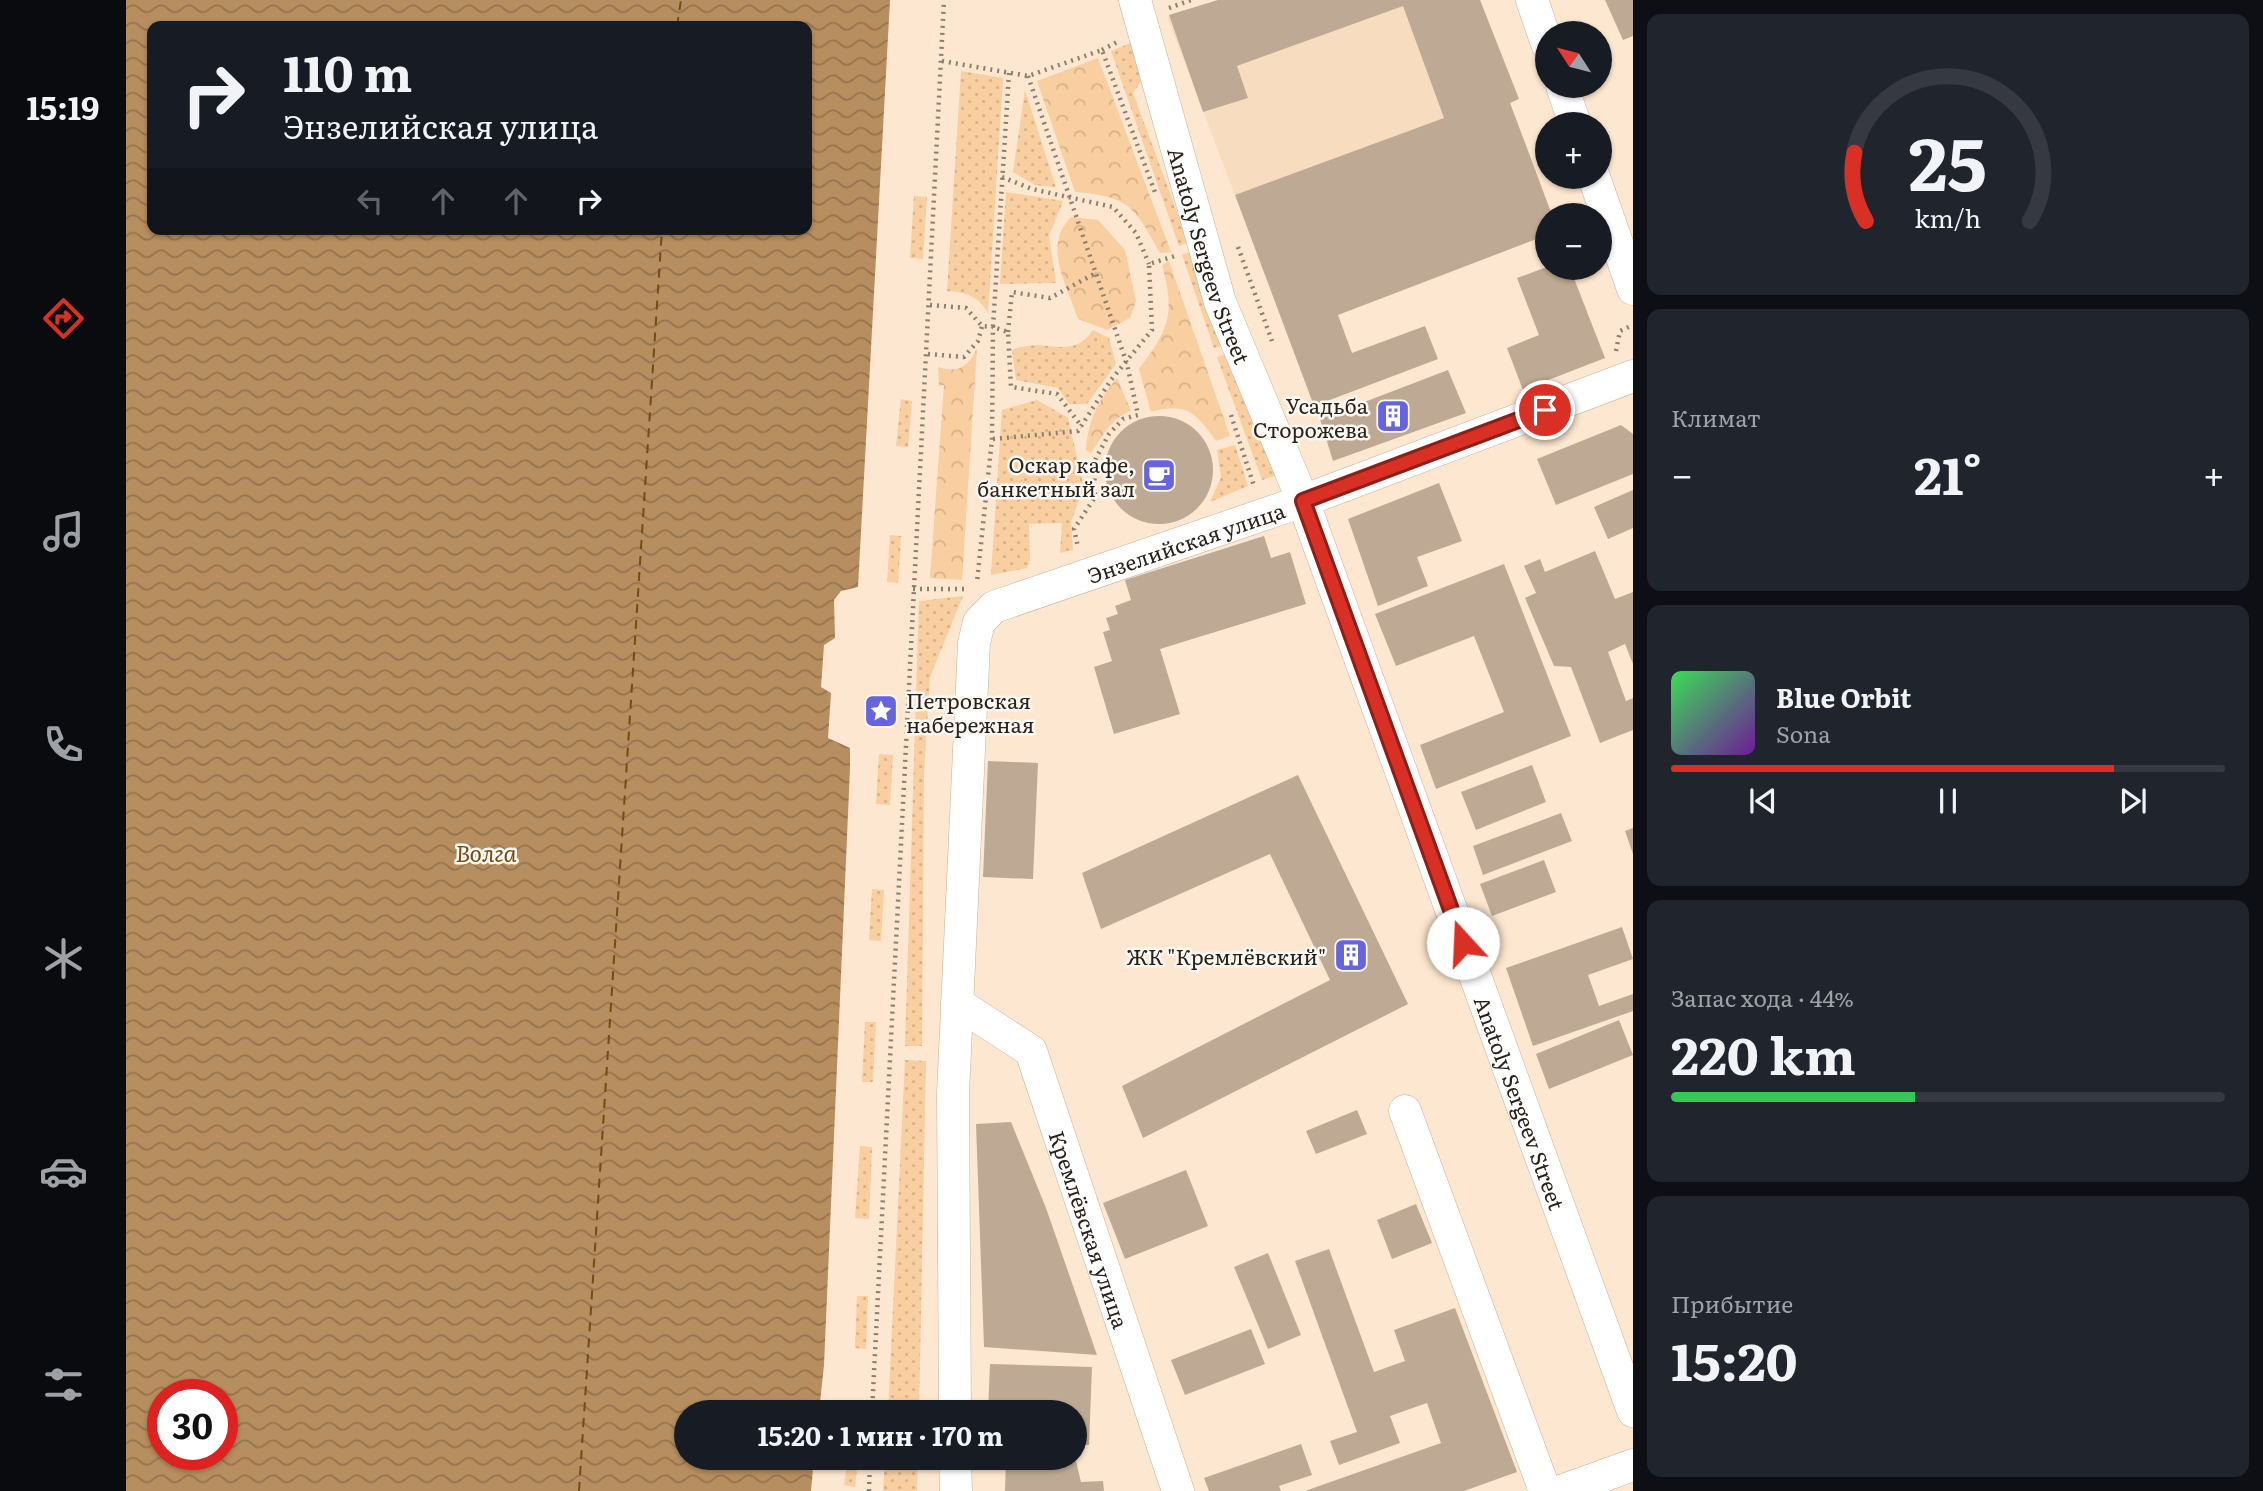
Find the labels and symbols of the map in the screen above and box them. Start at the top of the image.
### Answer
north arrow [1535,21,1612,98]
street label: Anatoly Sergeev Street [1162,143,1260,368]
pin [1515,380,1575,440]
place label: Усадьба Сторожева [1253,389,1369,444]
building icon: Усадьба Сторожева [1374,397,1412,435]
place label: Оскар кафе, банкетный зал [977,448,1135,503]
cafe icon: Оскар кафе, банкетный зал [1140,456,1178,494]
street label: Энзелийская улица [1083,493,1289,589]
place label: Петровская набережная [906,684,1034,739]
place icon: Петровская набережная [862,692,900,730]
water label: Волга [455,835,517,869]
position arrow [1426,906,1500,980]
building icon: ЖК "Кремлёвский" [1332,936,1370,974]
place label: ЖК "Кремлёвский" [1126,940,1326,971]
street label: Anatoly Sergeev Street [1468,991,1574,1214]
street label: Кремлёвская улица [1043,1126,1138,1333]
speed limit sign: 30 [147,1379,238,1470]

